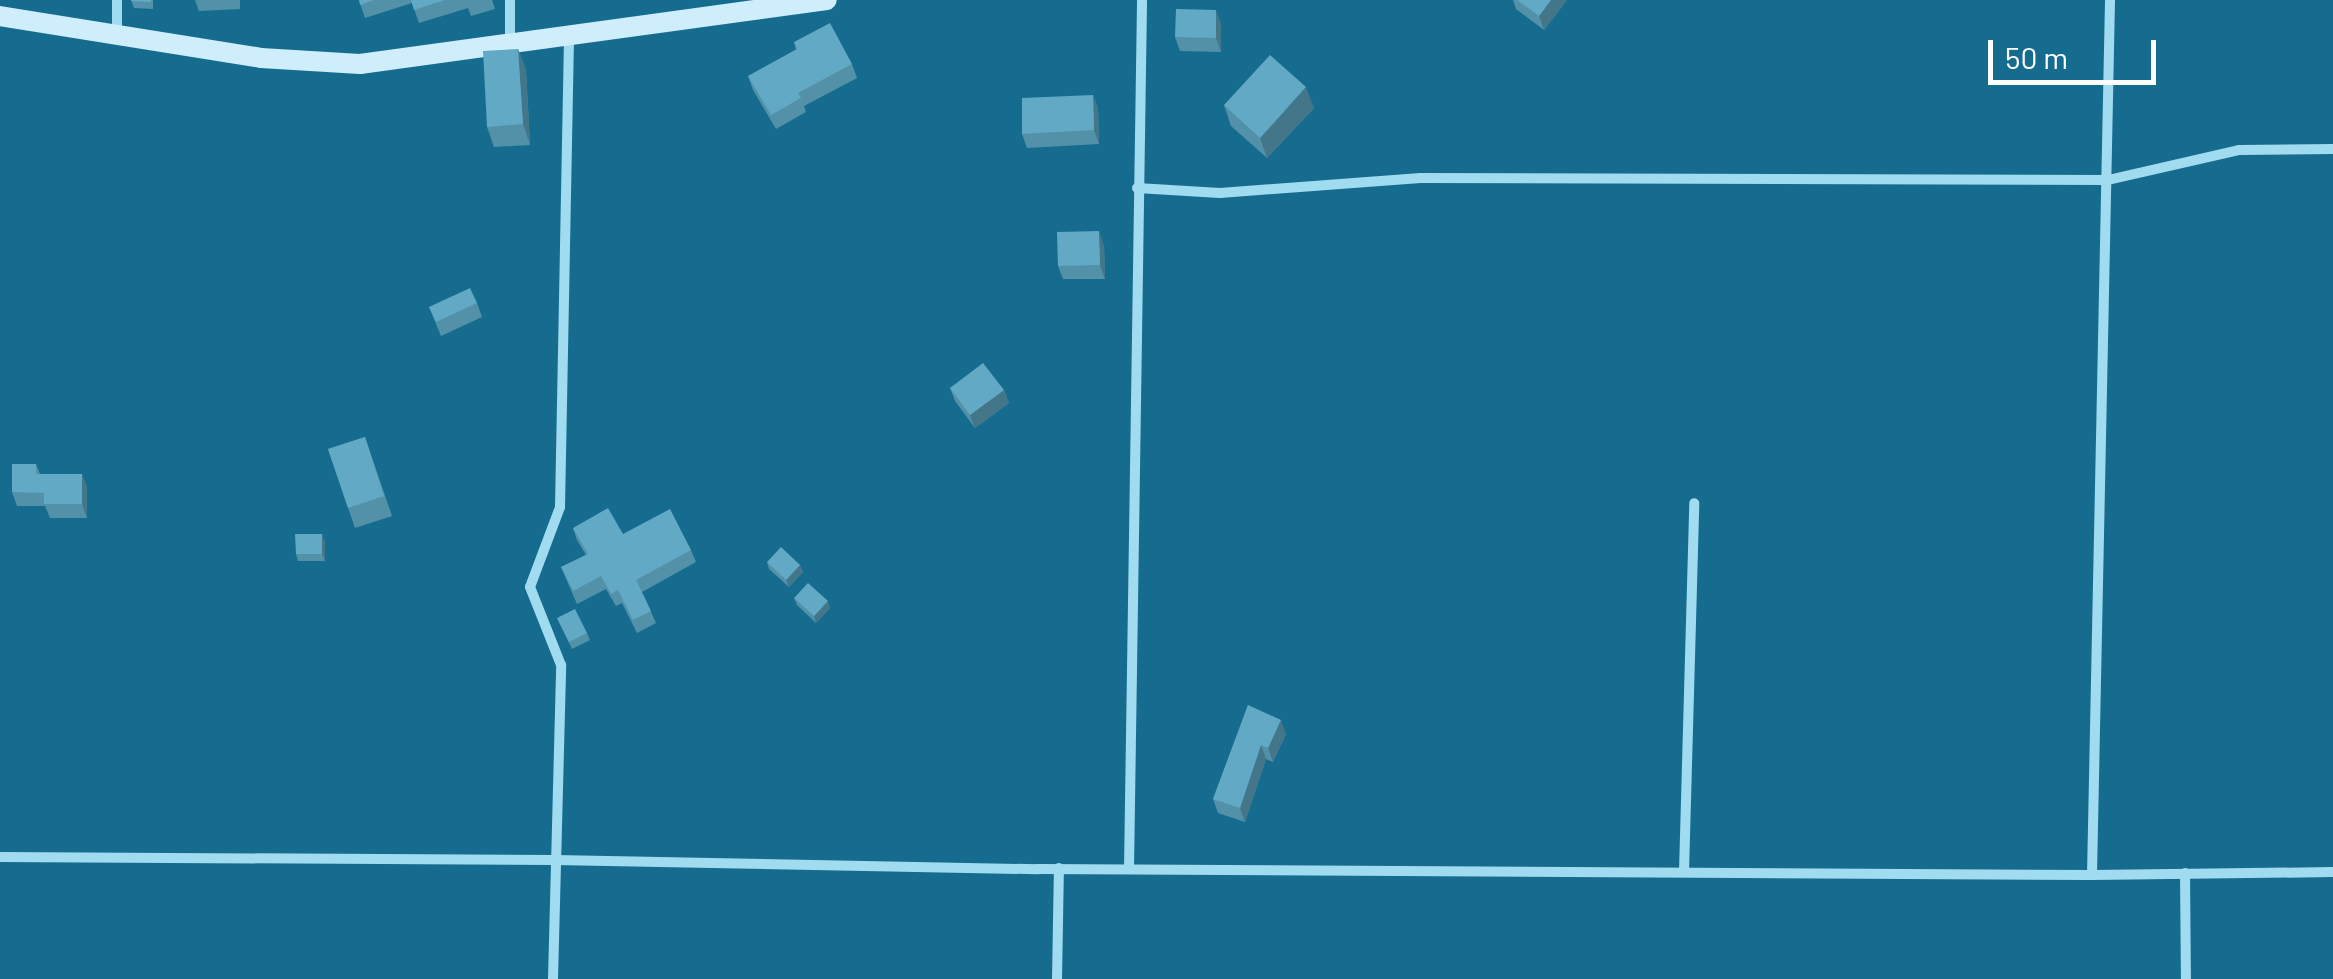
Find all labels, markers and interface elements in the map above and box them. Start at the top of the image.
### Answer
scale bar [1993,20,2160,82]
text: 50 m [2005,39,2068,75]

